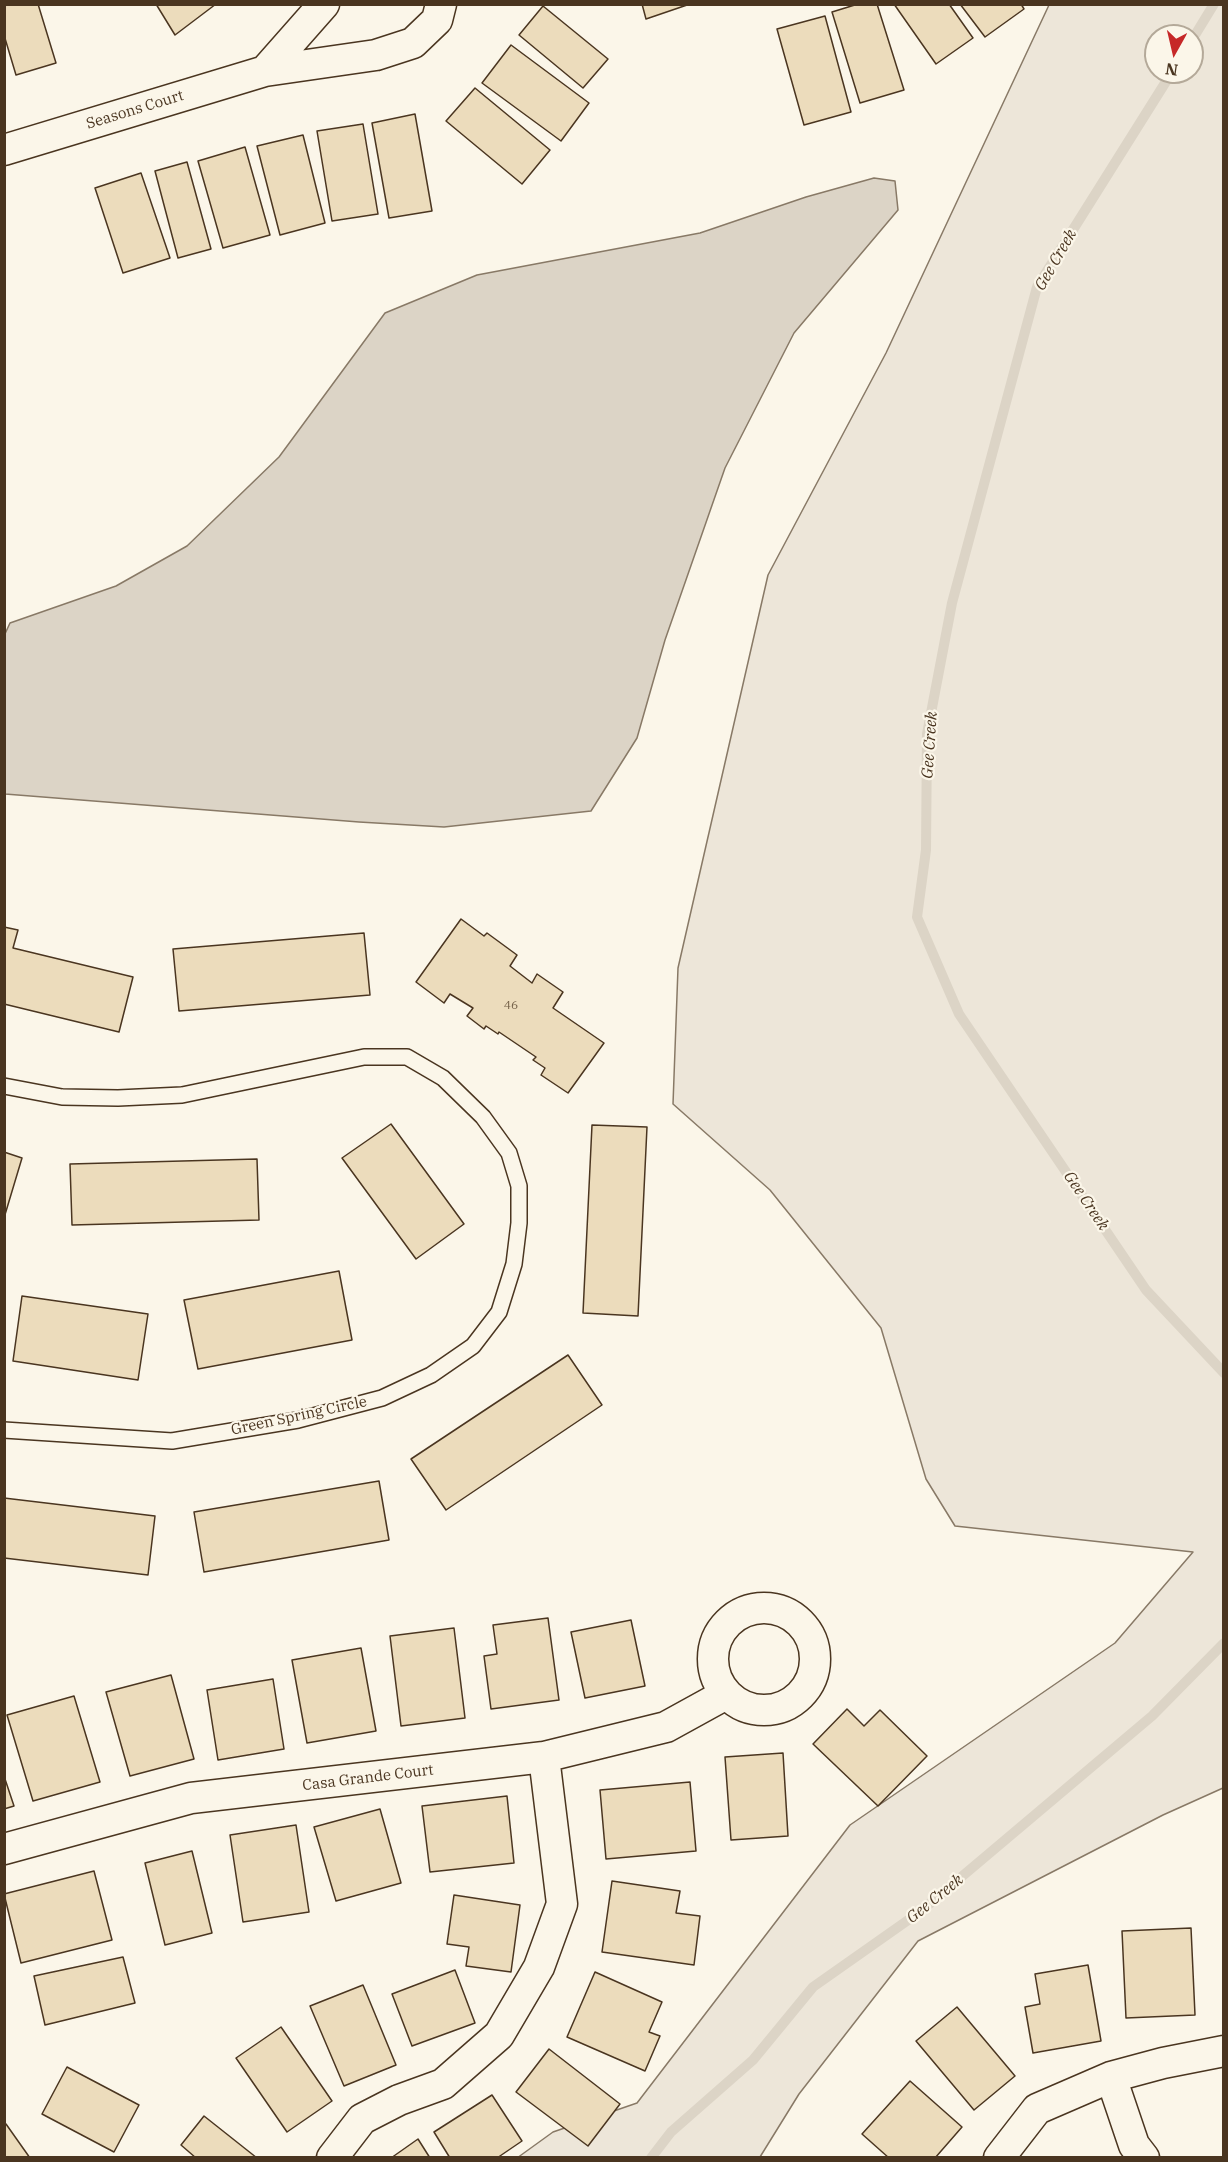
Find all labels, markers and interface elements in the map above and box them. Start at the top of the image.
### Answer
north arrow [1144,24,1204,84]
text: N [1164,59,1179,81]
street label: Seasons Court [84,87,186,133]
water label: Gee Creek [1031,226,1081,294]
water label: Gee Creek [918,711,942,779]
house number: 46 [504,999,518,1013]
water label: Gee Creek [1059,1168,1113,1234]
street label: Green Spring Circle [229,1393,369,1439]
street label: Casa Grande Court [301,1761,435,1795]
water label: Gee Creek [903,1870,967,1928]

